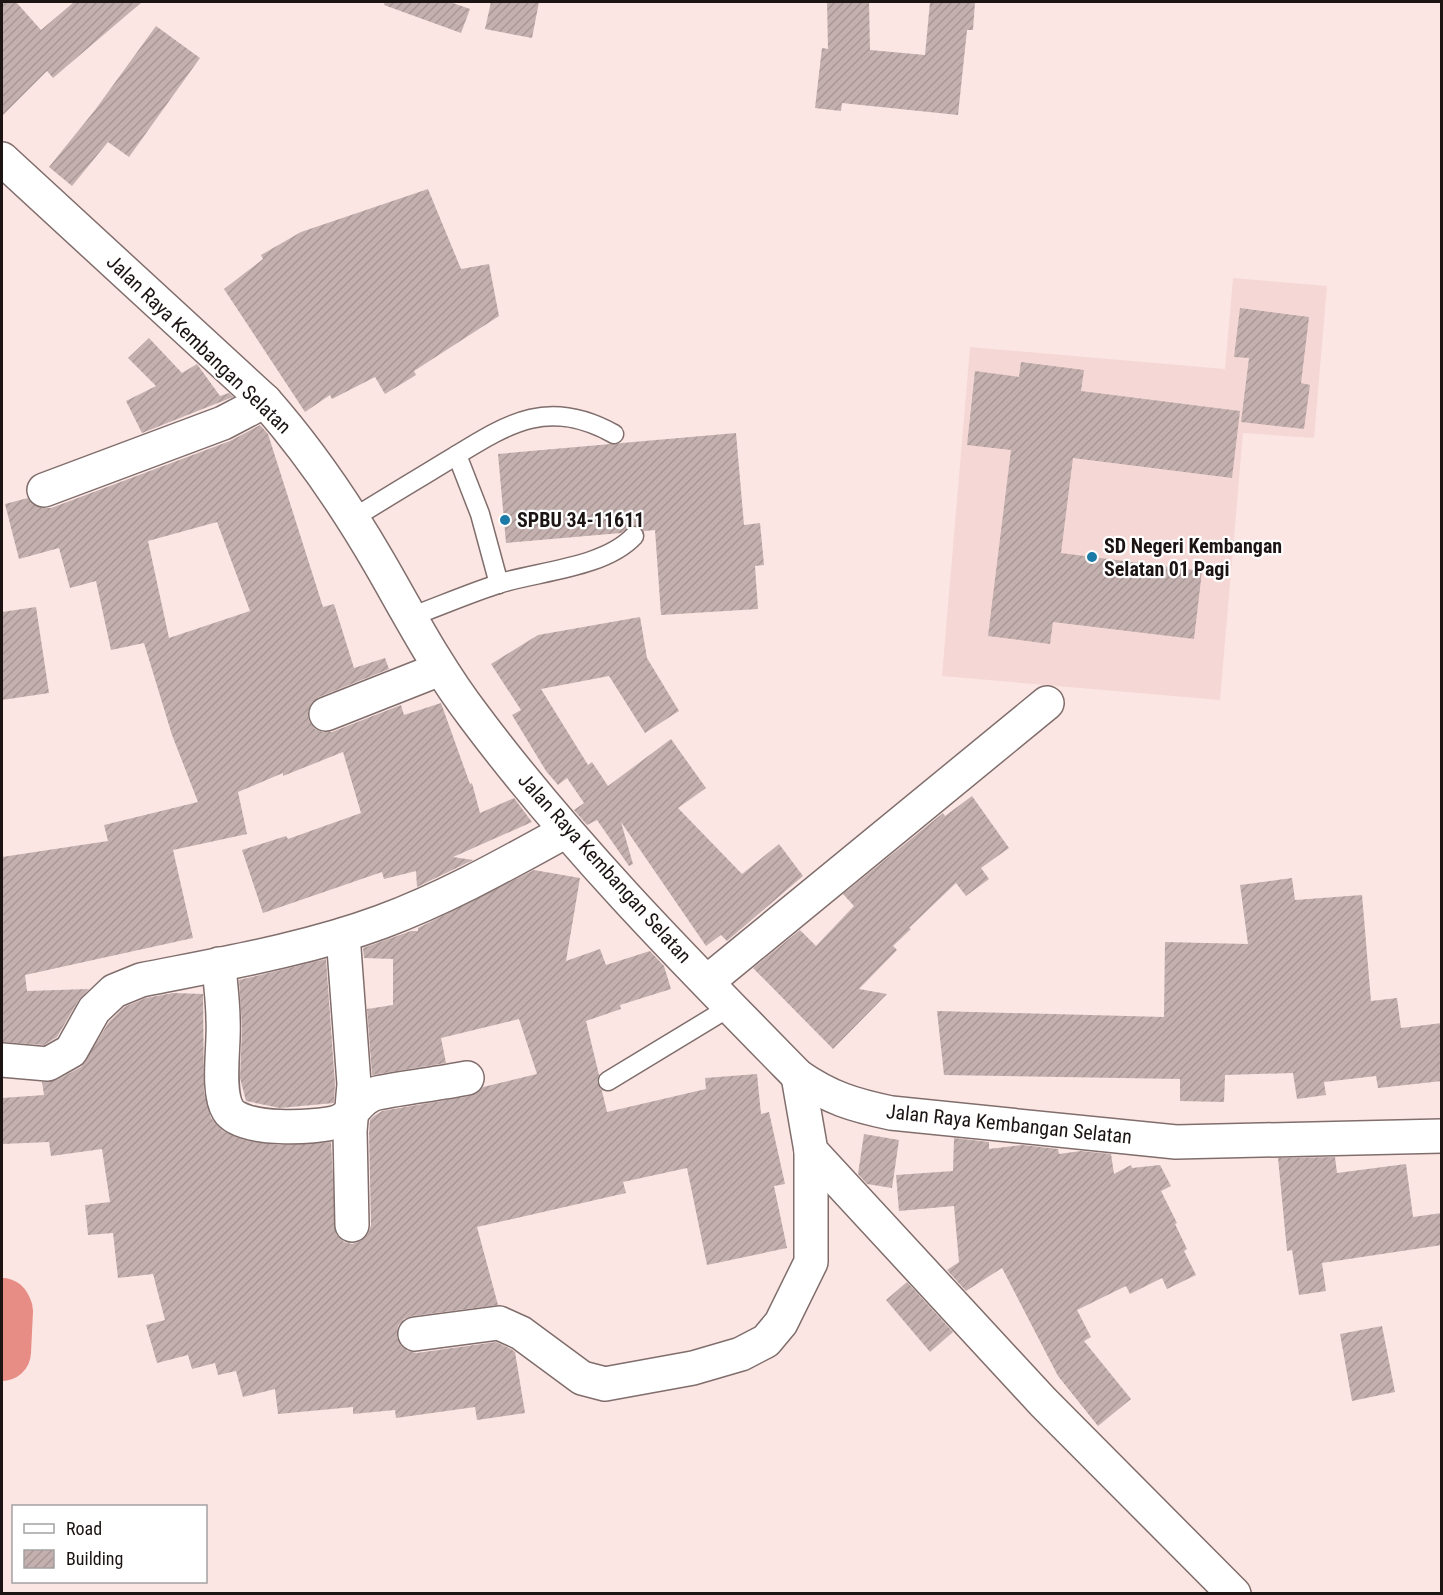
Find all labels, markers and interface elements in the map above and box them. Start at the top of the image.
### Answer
street label: Jalan Raya Kembangan Selatan [102,250,296,438]
place label: SPBU 34-11611 [517,508,644,532]
marker: SPBU 34-11611 [498,513,512,527]
place label: SD Negeri Kembangan Selatan 01 Pagi [1104,534,1282,581]
marker: SD Negeri Kembangan Selatan 01 Pagi [1085,550,1099,564]
street label: Jalan Raya Kembangan Selatan [513,768,697,968]
street label: Jalan Raya Kembangan Selatan [885,1099,1133,1149]
legend [12,1505,207,1583]
text: Road [66,1518,102,1539]
text: Building [66,1548,123,1569]

